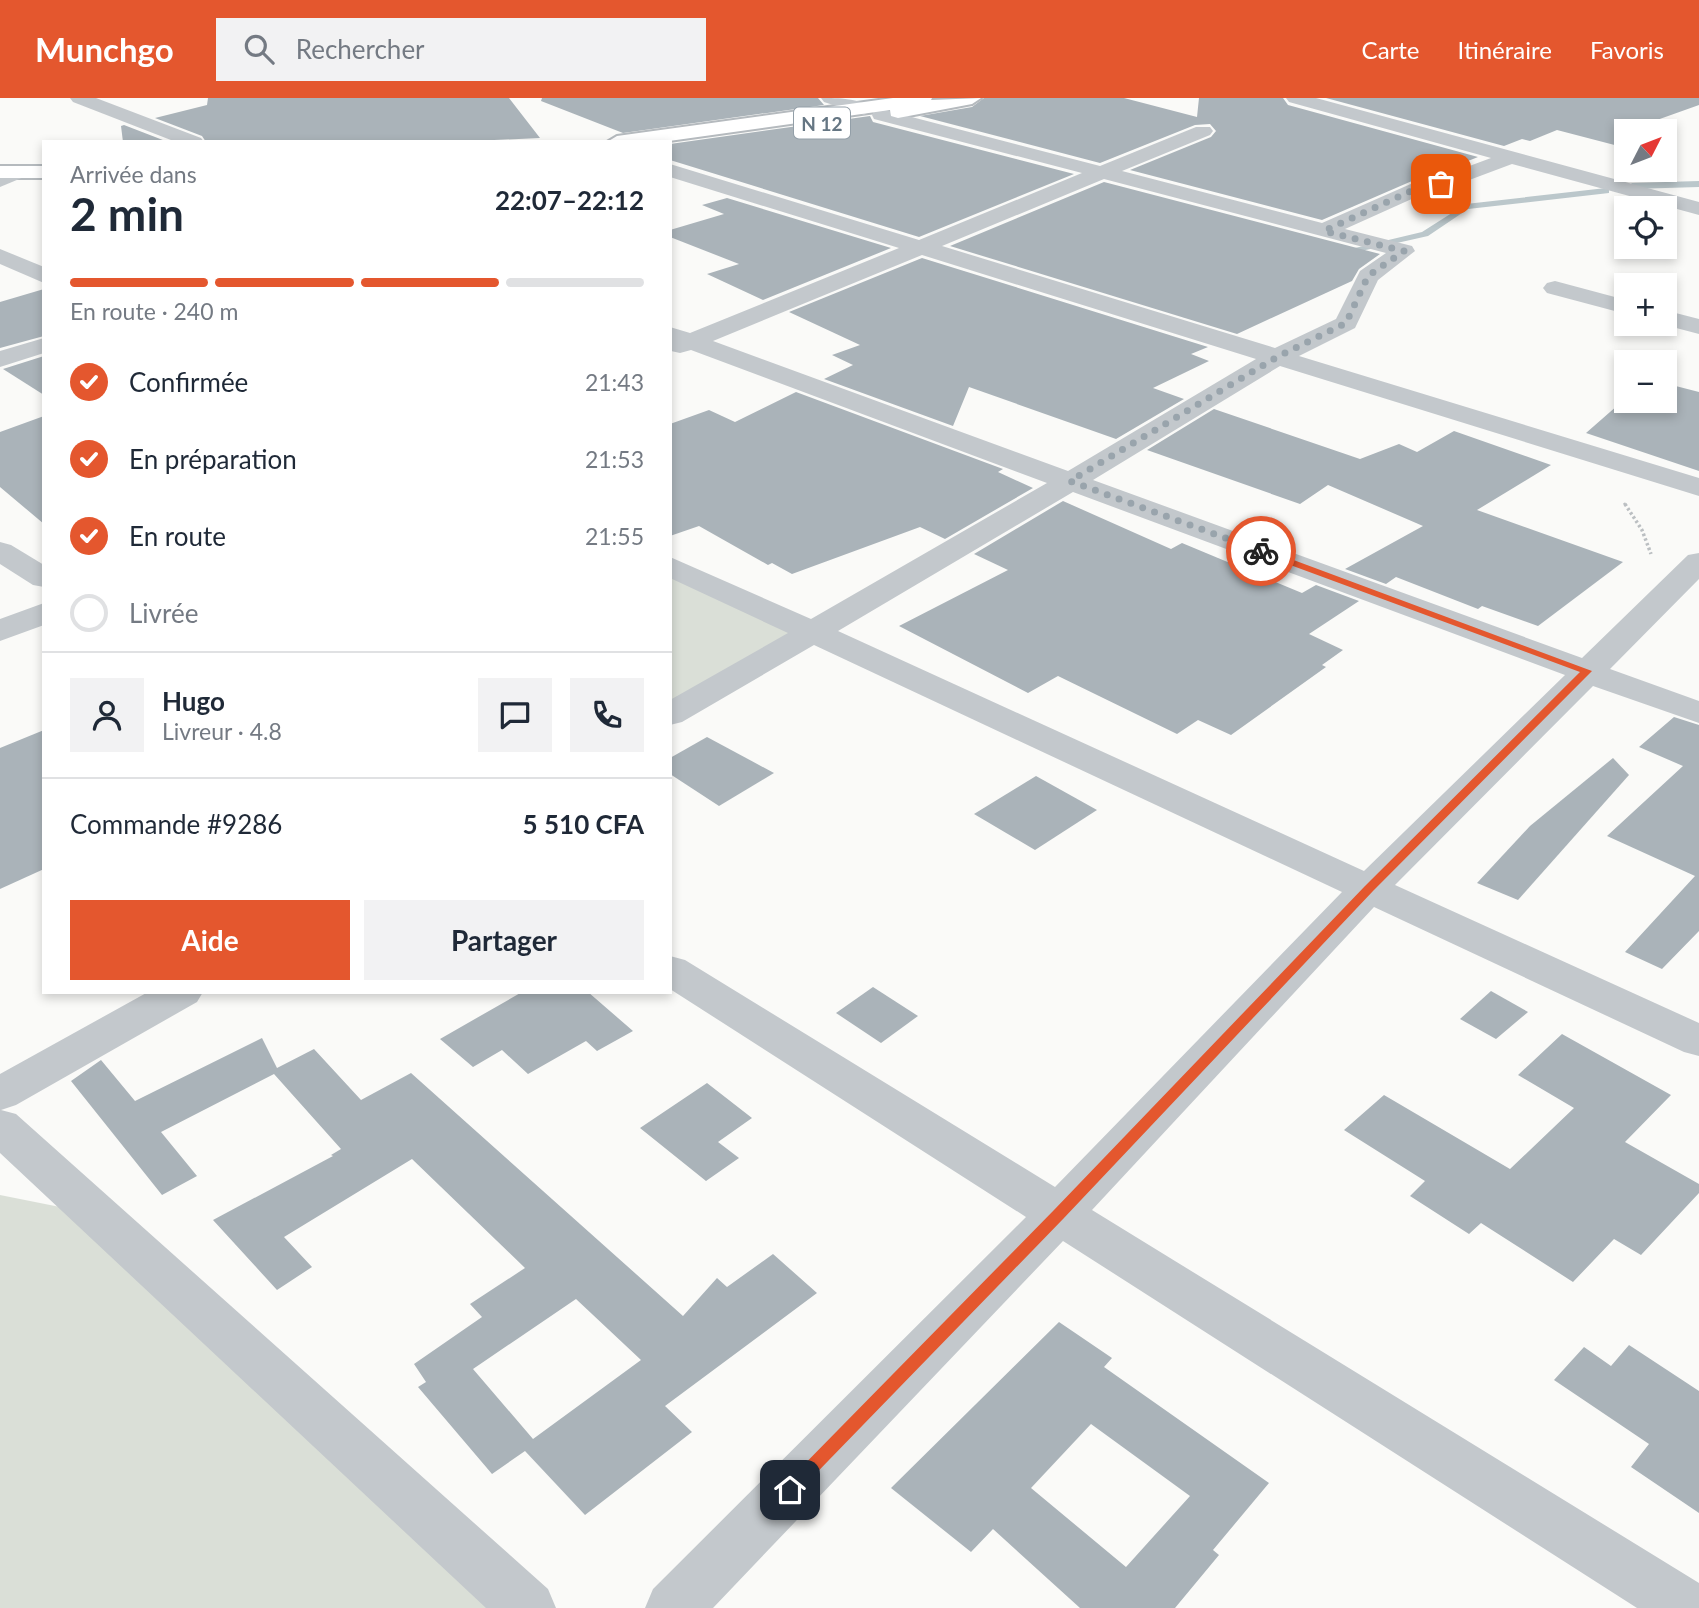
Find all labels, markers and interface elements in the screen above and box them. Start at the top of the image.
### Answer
search box [216,18,706,81]
text: Munchgo [35,29,174,69]
icon: search [240,30,278,68]
text: Rechercher [296,33,425,65]
text: Carte [1362,35,1420,64]
text: Itinéraire [1458,35,1552,64]
text: Favoris [1590,35,1664,64]
road number: N 12 [794,108,850,139]
north arrow [1614,119,1676,182]
map controls [1614,119,1677,413]
pin [1411,154,1471,214]
text: Arrivée dans [70,160,197,188]
icon: bag [1422,165,1460,203]
text: 22:07–22:12 [495,184,644,216]
text: 2 min [70,186,184,241]
button: locate [1614,196,1677,259]
button: + [1614,273,1677,336]
text: En route · 240 m [70,297,238,325]
button: − [1614,350,1677,413]
icon: check [70,363,108,401]
text: Confirmée [129,366,248,398]
text: 21:43 [585,368,644,396]
icon: check [70,440,108,478]
text: En préparation [129,443,297,475]
text: 21:53 [585,445,644,473]
courier [1226,516,1296,586]
icon: check [70,517,108,555]
text: En route [129,520,226,552]
text: 21:55 [585,522,644,550]
icon: bike [1242,532,1280,570]
text: Livrée [129,597,198,629]
button: person [70,678,144,752]
button: chat [478,678,552,752]
button: phone [570,678,644,752]
text: Hugo [162,685,225,717]
text: Livreur · 4.8 [162,717,282,745]
text: Commande #9286 [70,808,282,840]
text: 5 510 CFA [523,808,644,840]
button: Aide [70,900,350,980]
button: Partager [364,900,644,980]
pin [760,1460,820,1520]
icon: home [771,1471,809,1509]

